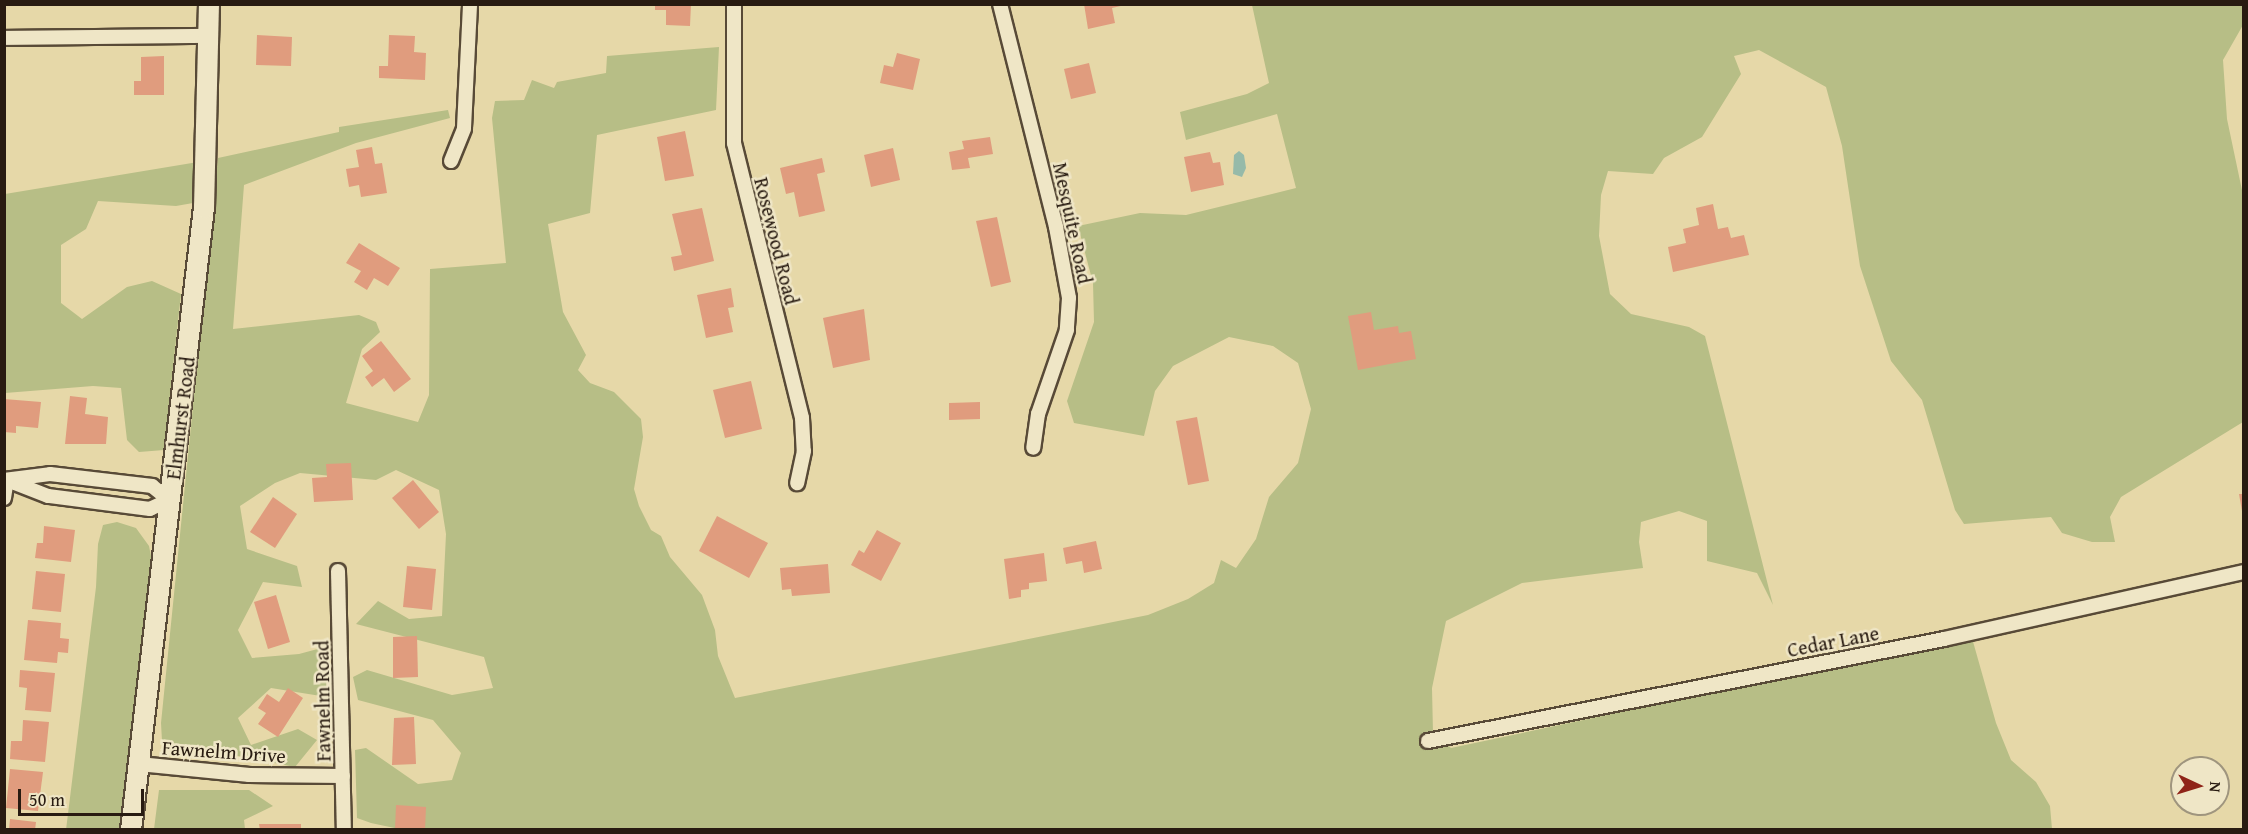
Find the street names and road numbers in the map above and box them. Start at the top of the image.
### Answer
street label: Mesquite Road [1048,160,1098,286]
street label: Rosewood Road [750,175,804,307]
street label: Elmhurst Road [161,355,199,481]
street label: Cedar Lane [1785,620,1881,662]
street label: Fawnelm Road [309,640,335,762]
street label: Fawnelm Drive [161,735,287,767]

